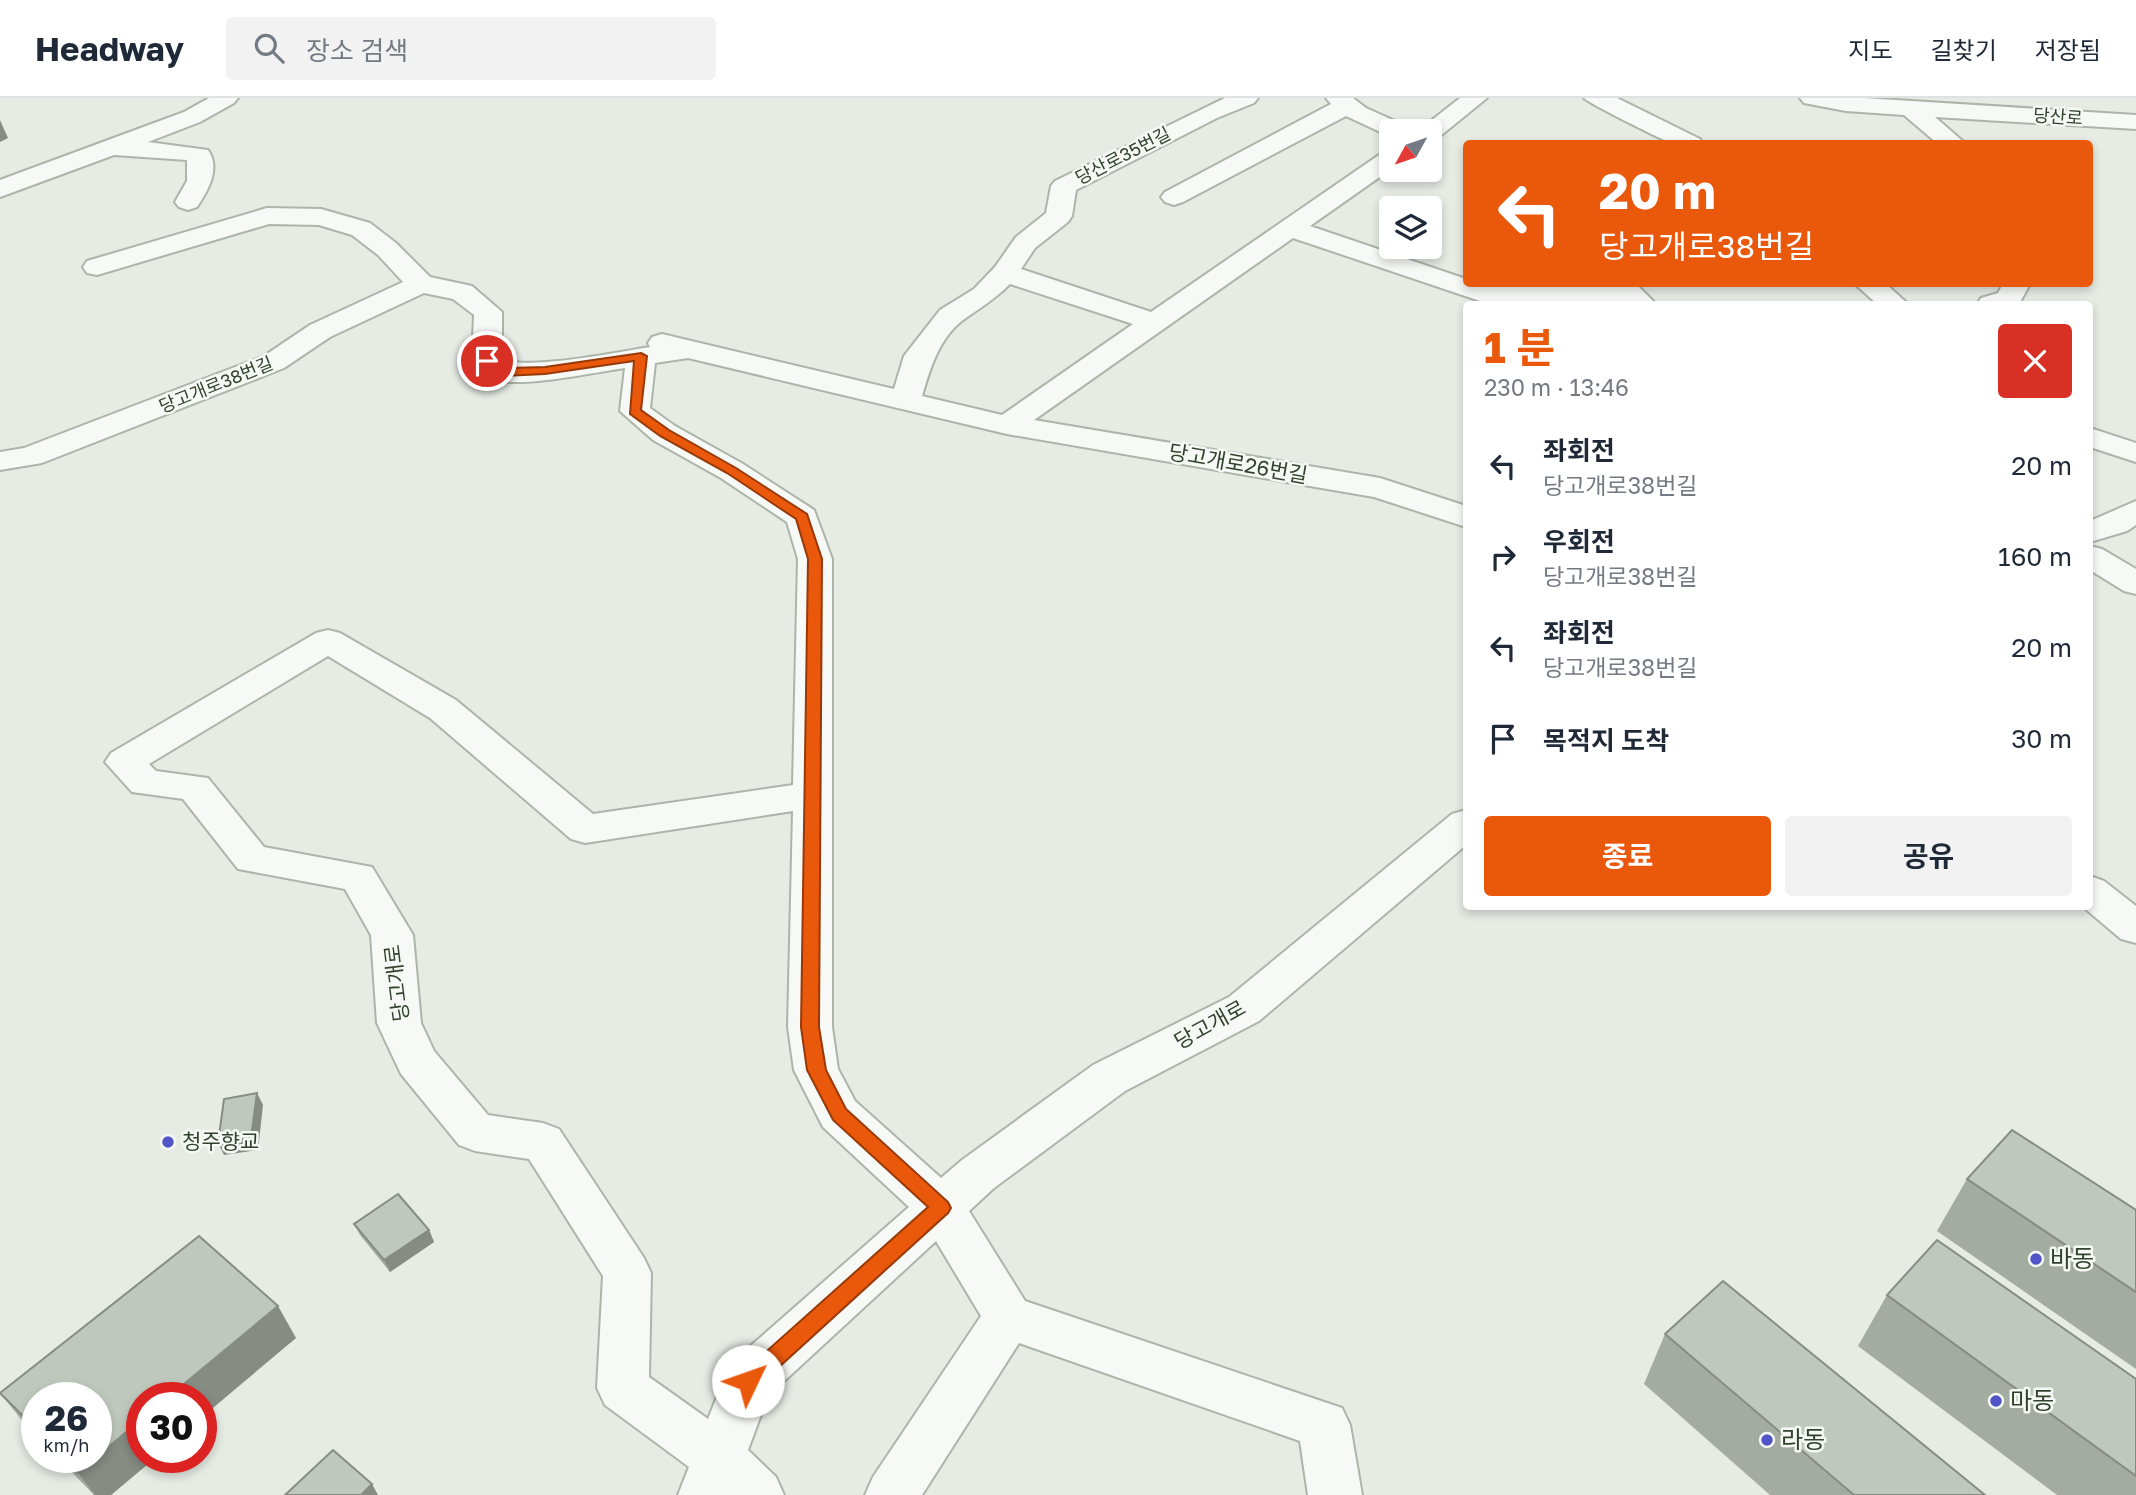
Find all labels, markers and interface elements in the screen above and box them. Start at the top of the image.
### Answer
search box [226,17,716,80]
text: Headway [35,29,184,68]
icon: search [250,29,288,67]
text: 장소 검색 [306,35,408,66]
text: 지도 [1848,35,1893,64]
text: 길찾기 [1931,35,1997,64]
text: 저장됨 [2035,35,2101,64]
street label: 당산로 [2033,103,2084,129]
north arrow [1379,119,1442,182]
map controls [1379,119,1442,259]
street label: 당산로35번길 [1071,122,1174,188]
text: 20 m [1599,161,1716,220]
icon: left [1484,168,1575,259]
button: layers [1379,196,1442,259]
text: 당고개로38번길 [1599,227,1814,265]
text: 1 분 [1484,322,1555,372]
button: close [1998,324,2072,398]
pin [457,331,517,391]
icon: arrive [468,342,506,380]
street label: 당고개로38번길 [155,351,276,417]
text: 230 m · 13:46 [1484,373,1629,401]
text: 좌회전 [1543,435,1615,466]
street label: 당고개로26번길 [1167,438,1310,488]
icon: left [1484,447,1522,485]
text: 20 m [2011,450,2072,481]
text: 당고개로38번길 [1543,471,1697,499]
text: 우회전 [1543,526,1615,557]
icon: right [1484,538,1522,576]
text: 160 m [1998,541,2072,572]
text: 당고개로38번길 [1543,562,1697,590]
text: 좌회전 [1543,617,1615,648]
icon: left [1484,629,1522,667]
text: 20 m [2011,632,2072,663]
text: 당고개로38번길 [1543,653,1697,681]
icon: arrive [1484,720,1522,758]
text: 30 m [2011,723,2072,754]
text: 목적지 도착 [1543,725,1669,756]
button: 종료 [1484,816,1771,896]
button: 공유 [1785,816,2072,896]
street label: 당고개로 [378,943,414,1023]
street label: 당고개로 [1169,994,1250,1054]
place label: 청주향교 [182,1128,259,1154]
marker: 청주향교 [160,1134,176,1150]
place label: 바동 [2050,1243,2094,1272]
marker: 바동 [2028,1251,2044,1267]
position arrow [711,1344,785,1418]
speed limit sign: 30 [126,1382,217,1473]
place label: 마동 [2010,1385,2054,1414]
marker: 마동 [1988,1393,2004,1409]
text: 26 [45,1397,88,1439]
place label: 라동 [1781,1424,1825,1453]
marker: 라동 [1759,1432,1775,1448]
text: km/h [44,1434,89,1456]

